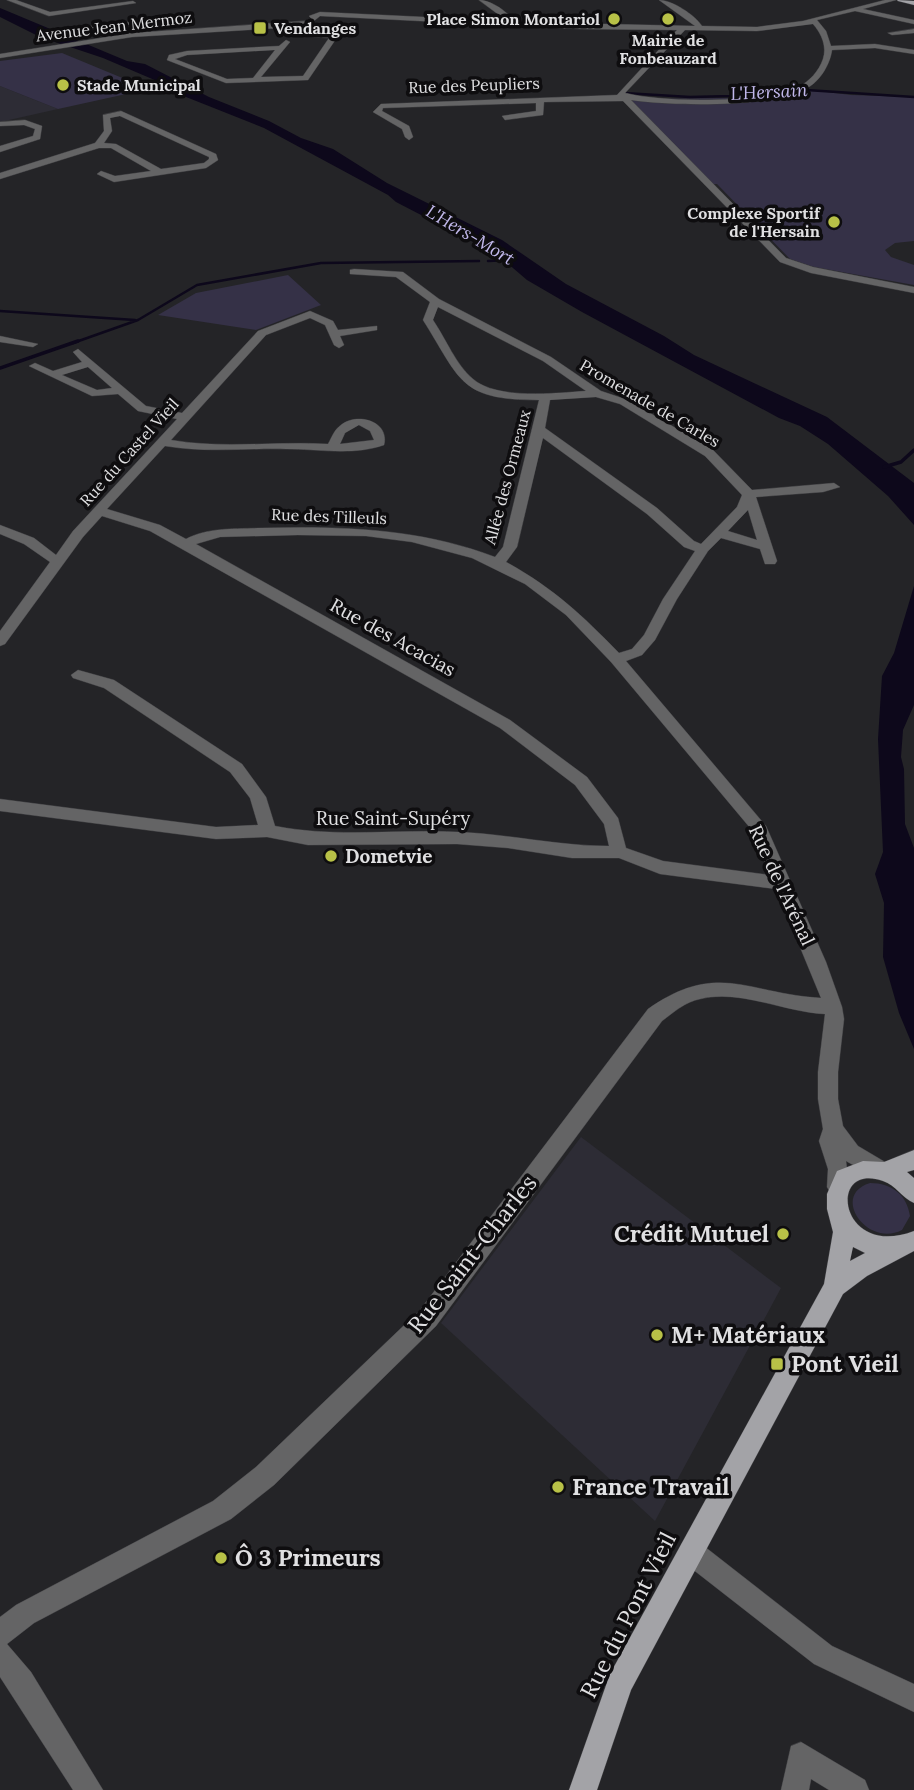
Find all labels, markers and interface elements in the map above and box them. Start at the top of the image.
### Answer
street label: Avenue Jean Mermoz [34,7,193,46]
place label: Place Simon Montariol [426,9,600,29]
marker: Place Simon Montariol [606,11,622,27]
marker: Mairie de Fonbeauzard [660,11,676,27]
place label: Vendanges [274,18,356,38]
marker: Vendanges [252,20,268,36]
place label: Mairie de Fonbeauzard [619,30,717,68]
street label: Rue des Peupliers [408,73,540,97]
place label: Stade Municipal [77,75,201,95]
marker: Stade Municipal [55,77,71,93]
water label: L'Hersain [730,78,808,105]
water label: L'Hers-Mort [422,199,519,270]
place label: Complexe Sportif de l'Hersain [687,203,821,241]
marker: Complexe Sportif de l'Hersain [826,214,842,230]
street label: Promenade de Carles [576,355,724,451]
street label: Rue du Castel Vieil [75,394,183,510]
street label: Allée des Ormeaux [479,407,535,548]
street label: Rue des Tilleuls [271,504,387,528]
street label: Rue des Acacias [326,593,460,681]
street label: Rue Saint-Supéry [316,806,470,830]
street label: Rue de l'Arénal [744,821,820,949]
place label: Dometvie [345,844,432,868]
marker: Dometvie [323,848,339,864]
street label: Rue Saint-Charles [401,1169,542,1339]
place label: Crédit Mutuel [614,1219,769,1248]
marker: Crédit Mutuel [775,1226,791,1242]
place label: M+ Matériaux [671,1320,825,1349]
marker: M+ Matériaux [649,1327,665,1343]
place label: Pont Vieil [791,1349,899,1378]
marker: Pont Vieil [769,1356,785,1372]
place label: France Travail [572,1472,729,1501]
marker: France Travail [550,1479,566,1495]
street label: Rue du Pont Vieil [573,1527,682,1703]
place label: Ô 3 Primeurs [235,1543,381,1572]
marker: Ô 3 Primeurs [213,1550,229,1566]

